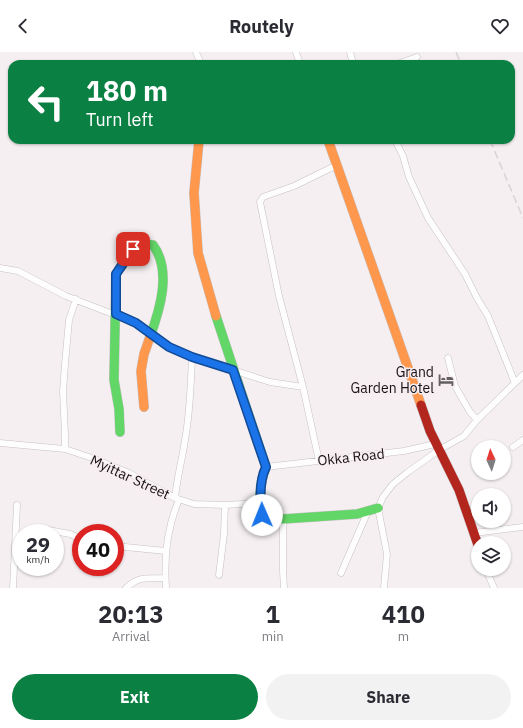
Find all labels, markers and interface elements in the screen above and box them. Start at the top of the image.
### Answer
icon: back [12,15,34,37]
text: Routely [229,15,294,38]
icon: heart [489,15,511,37]
text: 180 m [86,72,168,109]
icon: left [20,76,72,128]
text: Turn left [86,108,154,131]
pin [116,232,150,266]
icon: arrive [122,238,144,260]
place label: Grand Garden Hotel [351,363,434,397]
hotel icon: Grand Garden Hotel [437,371,455,389]
north arrow [471,440,511,480]
map controls [471,440,511,576]
street label: Okka Road [316,445,386,469]
street label: Myittar Street [87,451,173,503]
button: sound [471,488,511,528]
position arrow [241,494,283,536]
speed limit sign: 40 [72,524,124,576]
text: 29 [26,531,50,558]
button: layers [471,536,511,576]
text: km/h [26,553,50,566]
text: 20:13 [98,598,164,630]
text: 1 [265,598,280,630]
text: 410 [382,598,425,630]
text: Arrival [112,628,150,645]
text: min [262,628,284,645]
text: m [398,628,409,645]
button: Exit [12,674,258,720]
button: Share [266,674,511,720]

